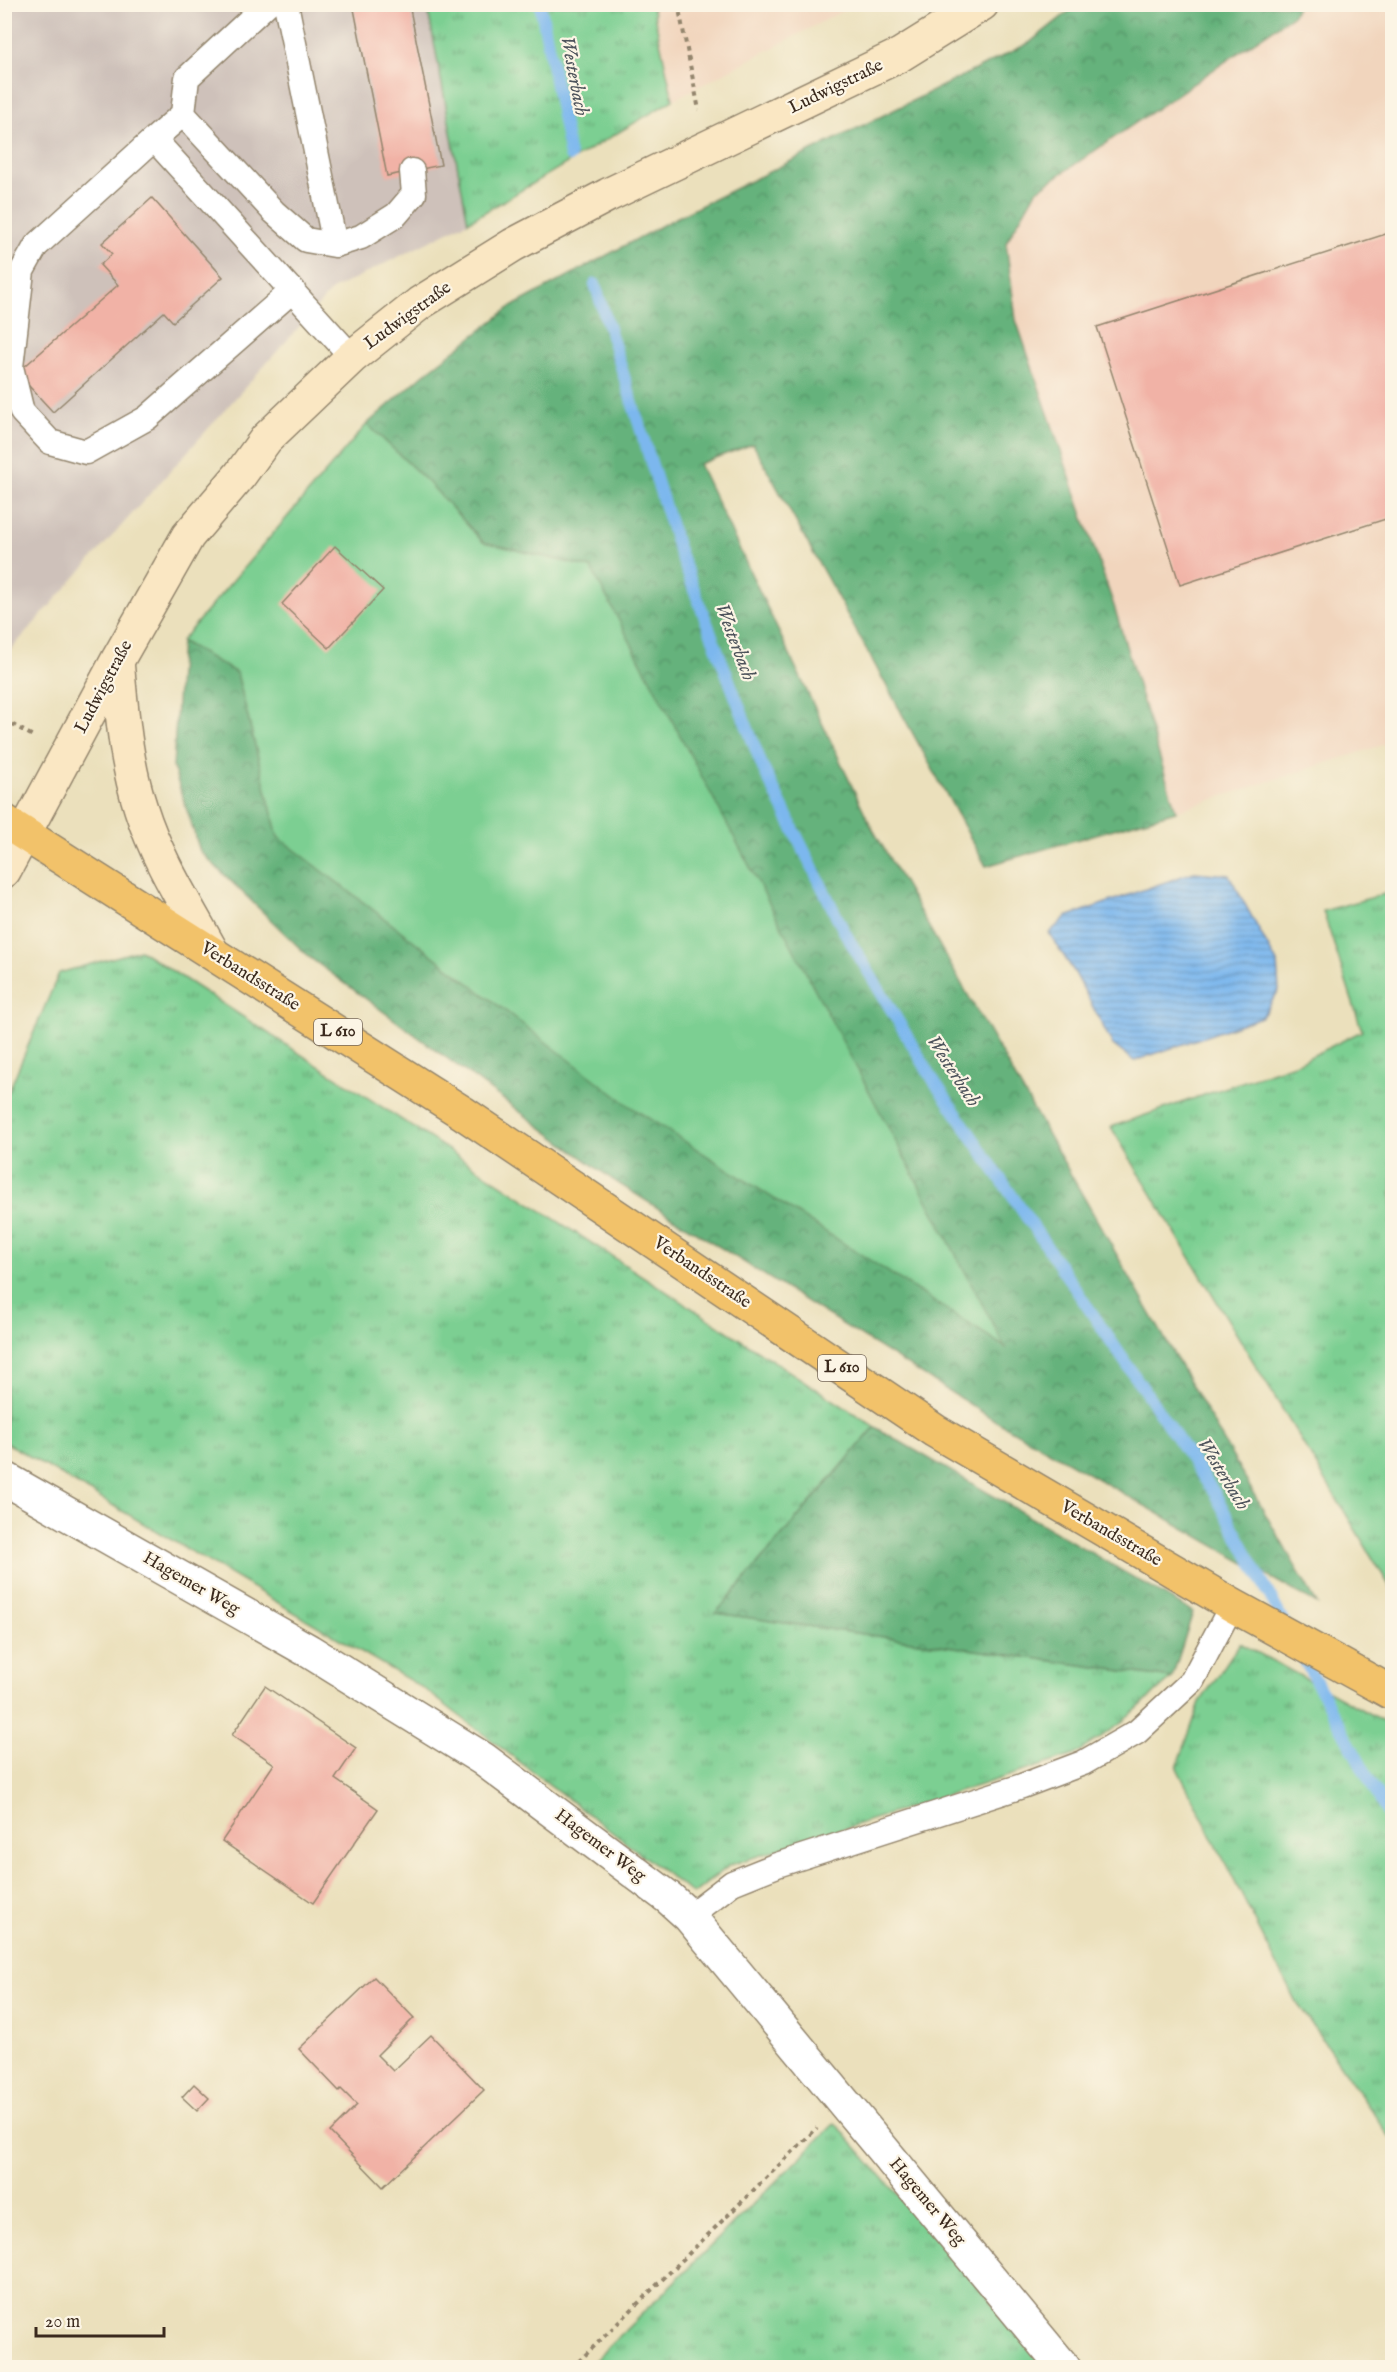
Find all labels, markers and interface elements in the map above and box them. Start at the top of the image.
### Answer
water label: Westerbach [554,34,594,119]
street label: Ludwigstraße [785,54,887,120]
street label: Ludwigstraße [360,277,456,355]
water label: Westerbach [709,600,761,685]
street label: Ludwigstraße [70,636,138,738]
street label: Verbandsstraße [195,937,304,1017]
road number: L 610 [314,1019,362,1045]
water label: Westerbach [921,1030,986,1112]
street label: Verbandsstraße [648,1231,755,1314]
road number: L 610 [818,1355,866,1381]
water label: Westerbach [1191,1433,1255,1515]
street label: Verbandsstraße [1055,1495,1166,1572]
street label: Hagemer Weg [138,1547,244,1621]
street label: Hagemer Weg [550,1804,650,1888]
street label: Hagemer Weg [883,2153,971,2251]
scale bar [36,2300,164,2338]
text: 20 m [45,2311,80,2334]

